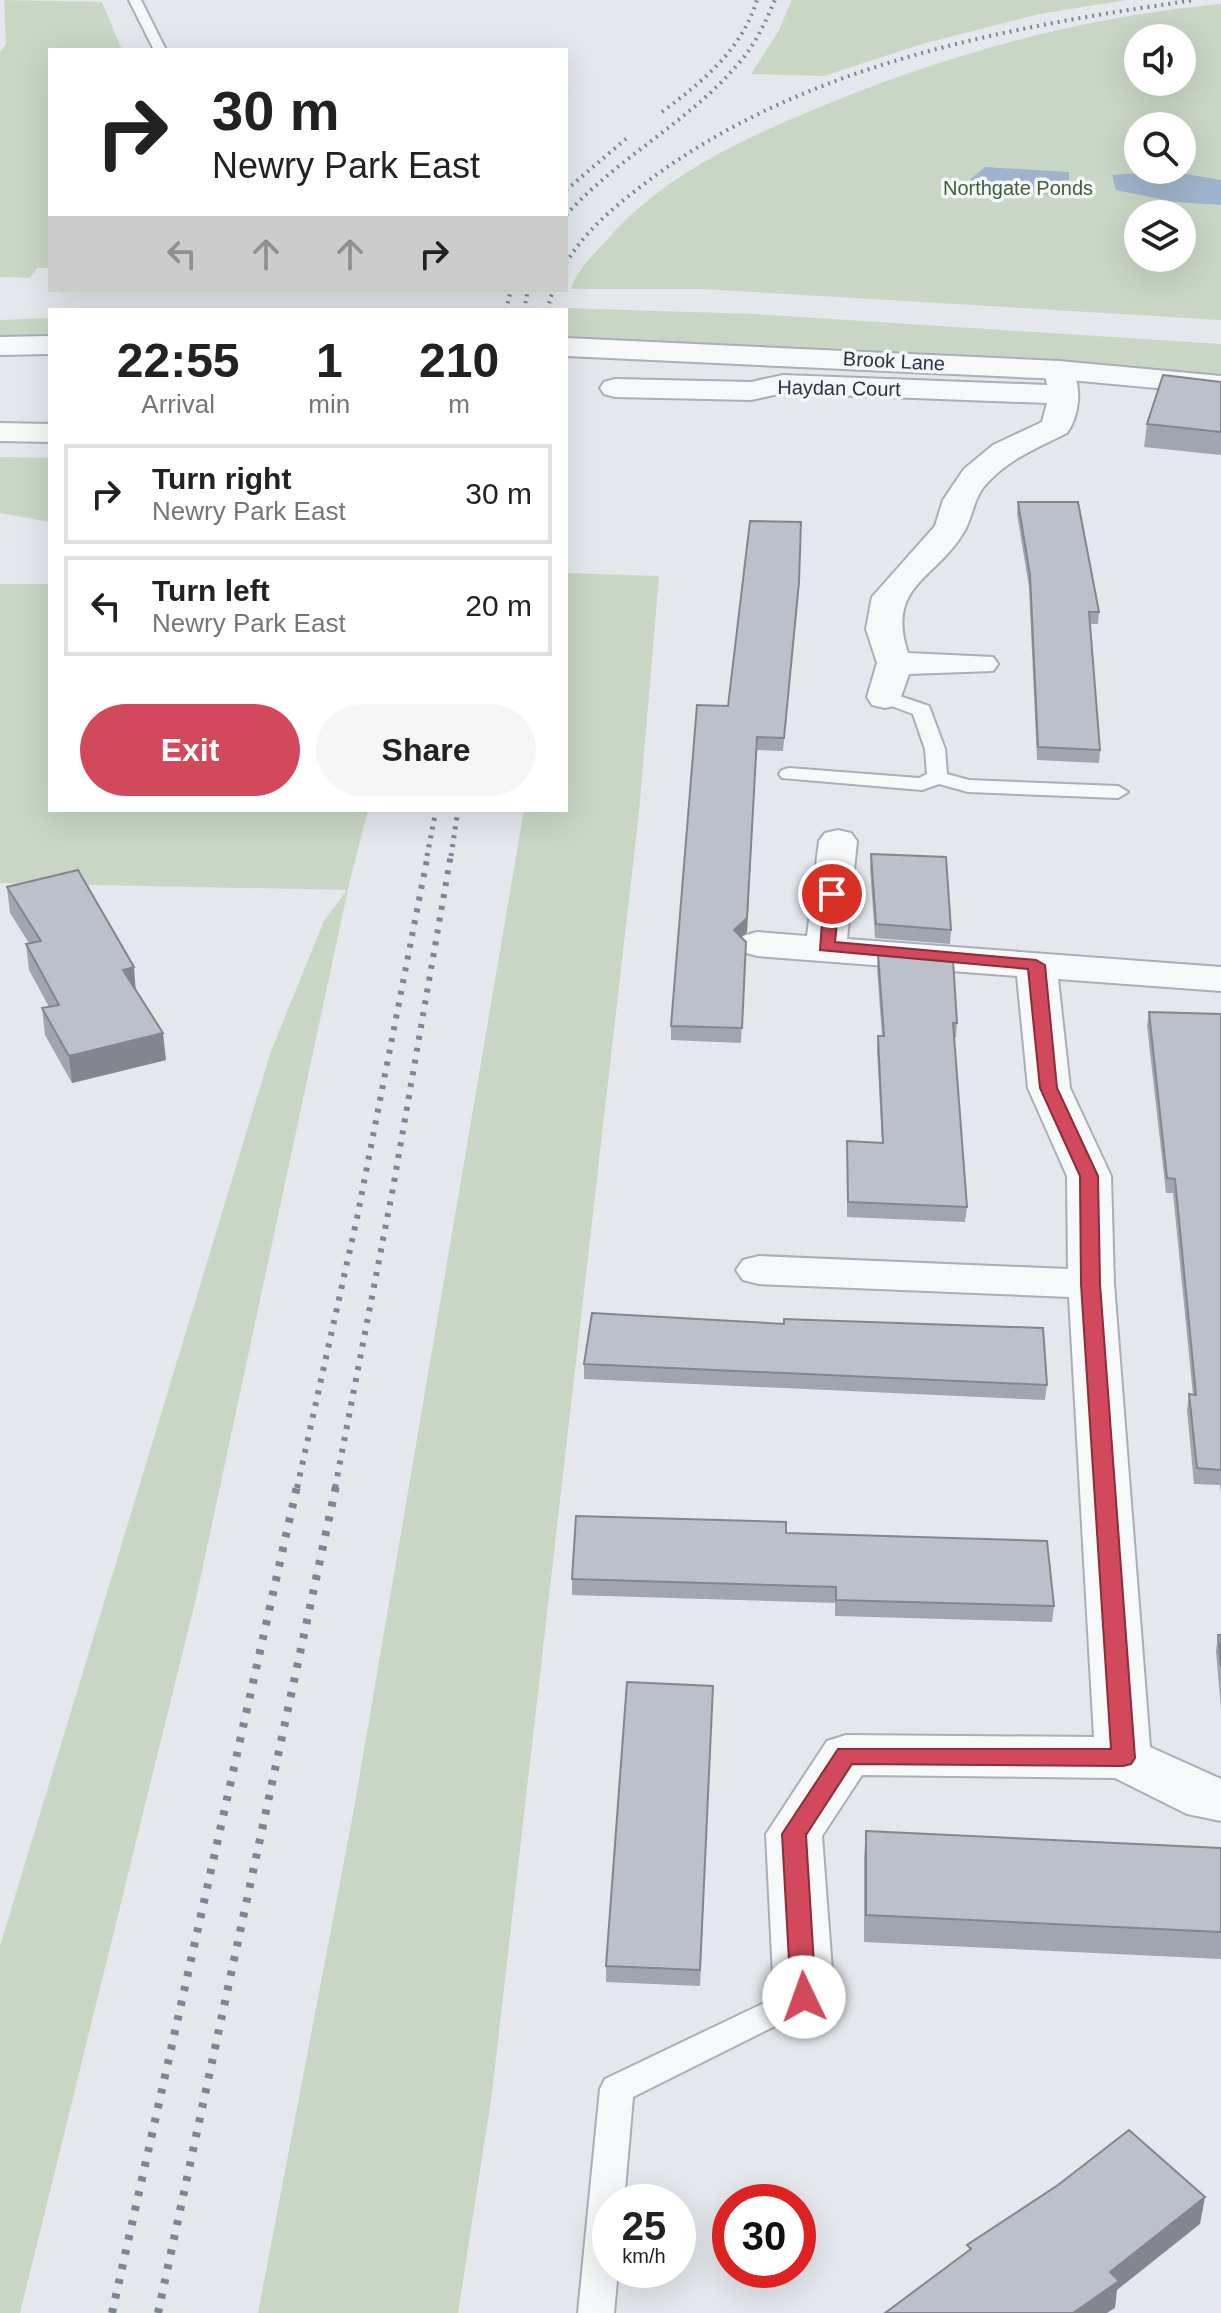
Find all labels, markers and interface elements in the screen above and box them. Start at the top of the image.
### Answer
map controls [1124,24,1196,272]
button: sound [1124,24,1196,96]
text: 30 m [212,79,340,142]
icon: right [80,80,184,184]
button: search [1124,112,1196,184]
text: Newry Park East [212,145,480,186]
park label: Northgate Ponds [943,177,1093,199]
button: layers [1124,200,1196,272]
icon: left [160,232,204,276]
icon: ahead [244,232,288,276]
icon: ahead [328,232,372,276]
icon: right [412,232,456,276]
text: 22:55 [117,334,240,387]
text: 1 [316,334,343,387]
text: 210 [419,334,499,387]
street label: Brook Lane [842,347,946,375]
street label: Haydan Court [777,376,901,400]
text: Arrival [141,389,215,419]
text: min [308,389,350,419]
text: m [448,389,470,419]
text: Turn right [152,462,291,495]
icon: right [84,472,128,516]
text: 30 m [465,477,532,510]
text: Newry Park East [152,496,346,526]
text: Turn left [152,574,270,607]
icon: left [84,584,128,628]
text: 20 m [465,589,532,622]
text: Newry Park East [152,608,346,638]
button: Exit [80,704,300,796]
button: Share [316,704,536,796]
pin [798,860,866,928]
icon: arrive [810,872,854,916]
position arrow [762,1955,846,2039]
speed limit sign: 30 [712,2184,816,2288]
text: 25 [622,2204,666,2248]
text: km/h [622,2245,666,2267]

